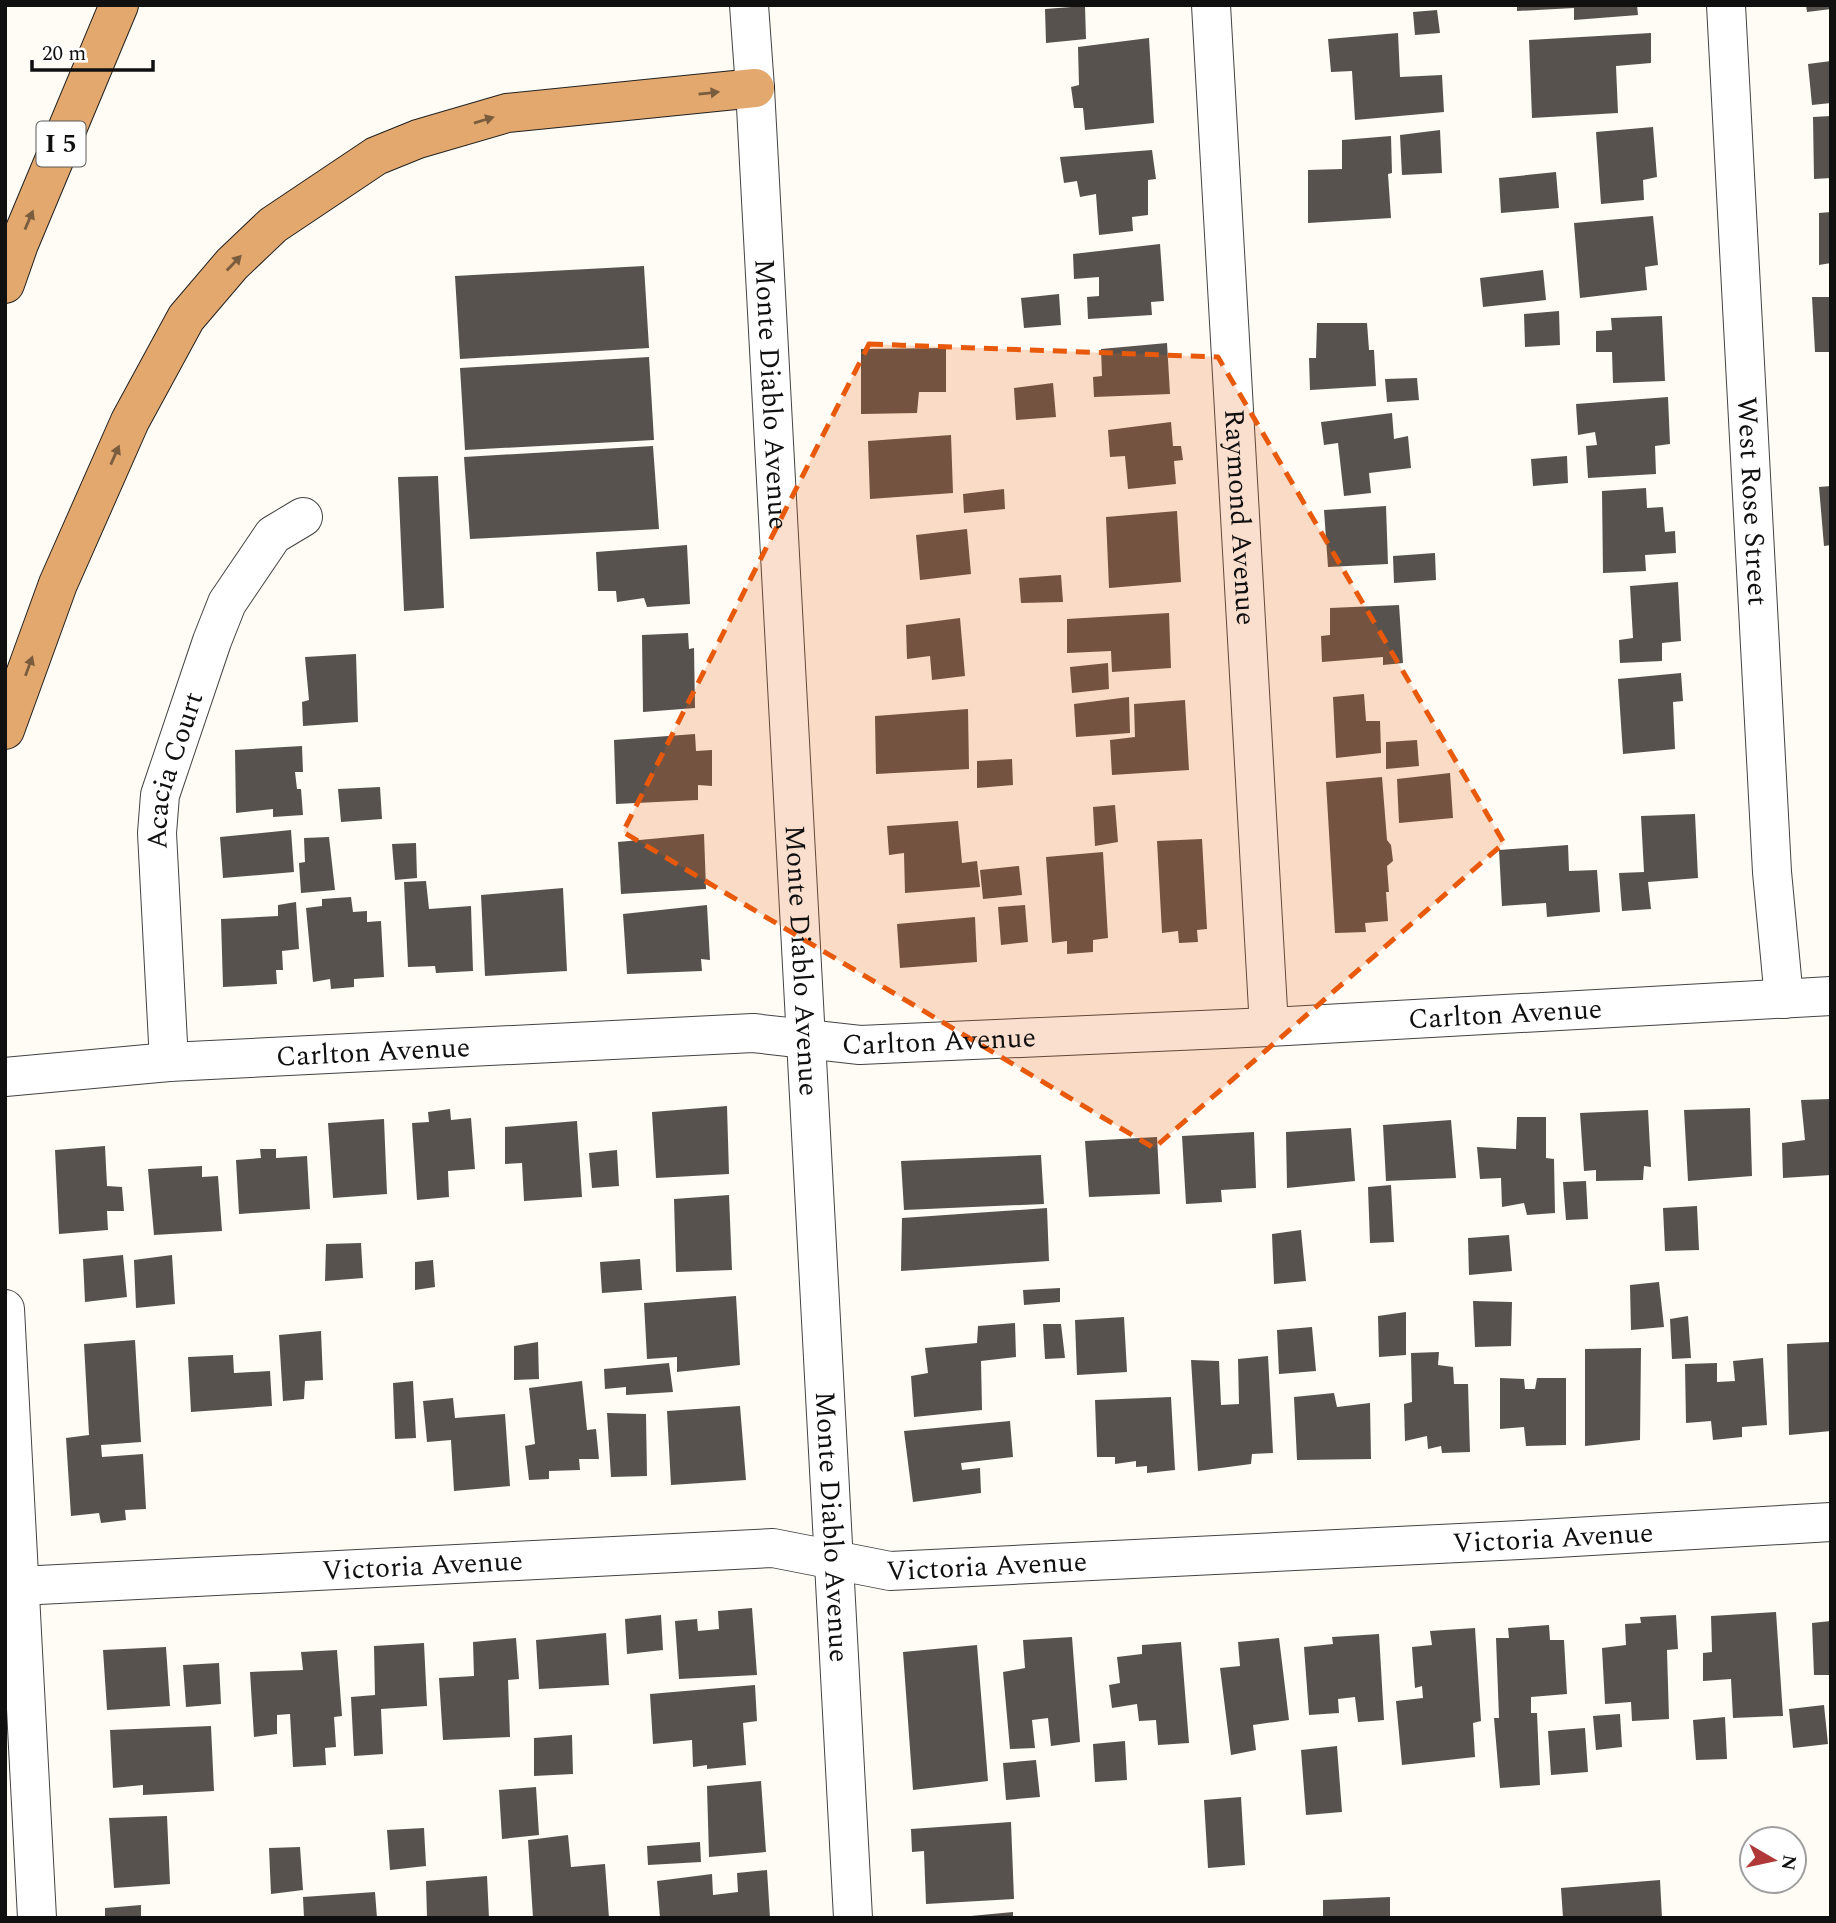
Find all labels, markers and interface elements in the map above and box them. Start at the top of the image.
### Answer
scale bar [32,28,152,72]
text: 20 m [42,38,86,70]
one-way arrow [698,87,720,98]
one-way arrow [473,114,494,124]
road number: I 5 [36,122,86,167]
one-way arrow [24,209,35,230]
one-way arrow [225,255,241,272]
street label: Monte Diablo Avenue [743,258,800,531]
street label: West Rose Street [1725,396,1779,607]
street label: Raymond Avenue [1212,408,1268,626]
one-way arrow [109,445,121,465]
one-way arrow [23,655,34,676]
street label: Acacia Court [135,686,215,851]
street label: Monte Diablo Avenue [773,824,830,1097]
street label: Carlton Avenue [1407,987,1603,1041]
street label: Carlton Avenue [840,1016,1037,1067]
street label: Carlton Avenue [275,1026,471,1078]
street label: Monte Diablo Avenue [803,1390,861,1663]
street label: Victoria Avenue [1452,1511,1655,1565]
street label: Victoria Avenue [321,1539,524,1592]
street label: Victoria Avenue [885,1540,1088,1593]
north arrow [1738,1825,1808,1895]
text: N [1773,1852,1804,1872]

